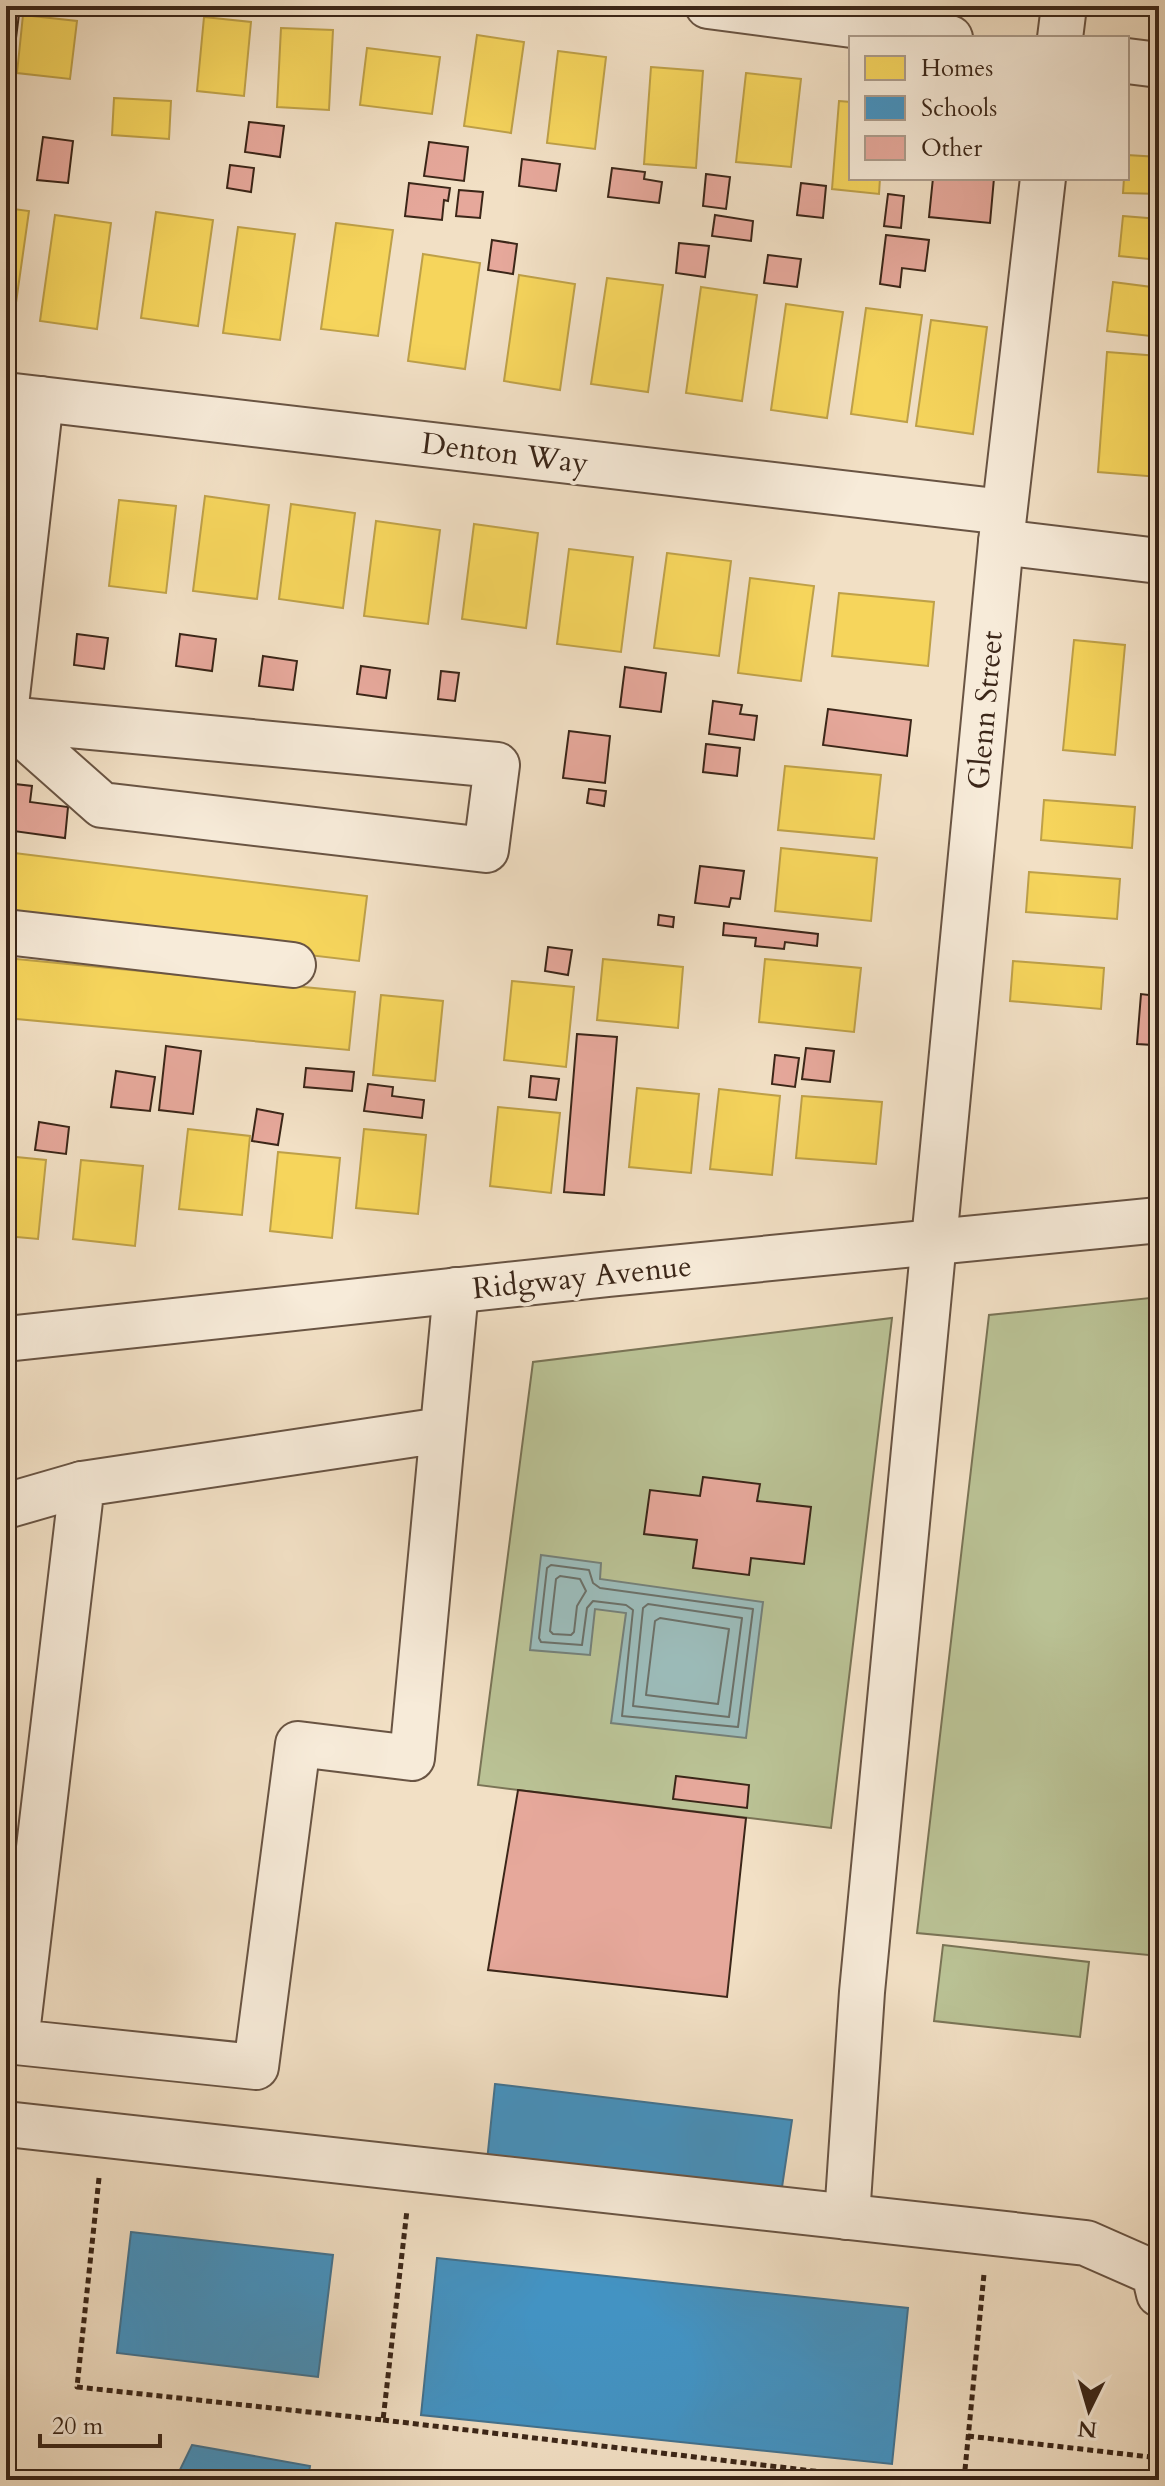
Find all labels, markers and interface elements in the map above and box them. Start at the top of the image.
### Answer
legend [849,36,1129,180]
text: Homes [921,52,993,85]
text: Schools [921,92,997,125]
text: Other [921,132,982,165]
street label: Denton Way [419,423,591,484]
street label: Glenn Street [958,628,1013,791]
street label: Ridgway Avenue [470,1246,694,1309]
north arrow [1049,2370,1129,2450]
scale bar [40,2398,160,2448]
text: 20 m [52,2410,104,2443]
text: N [1077,2413,1098,2445]

